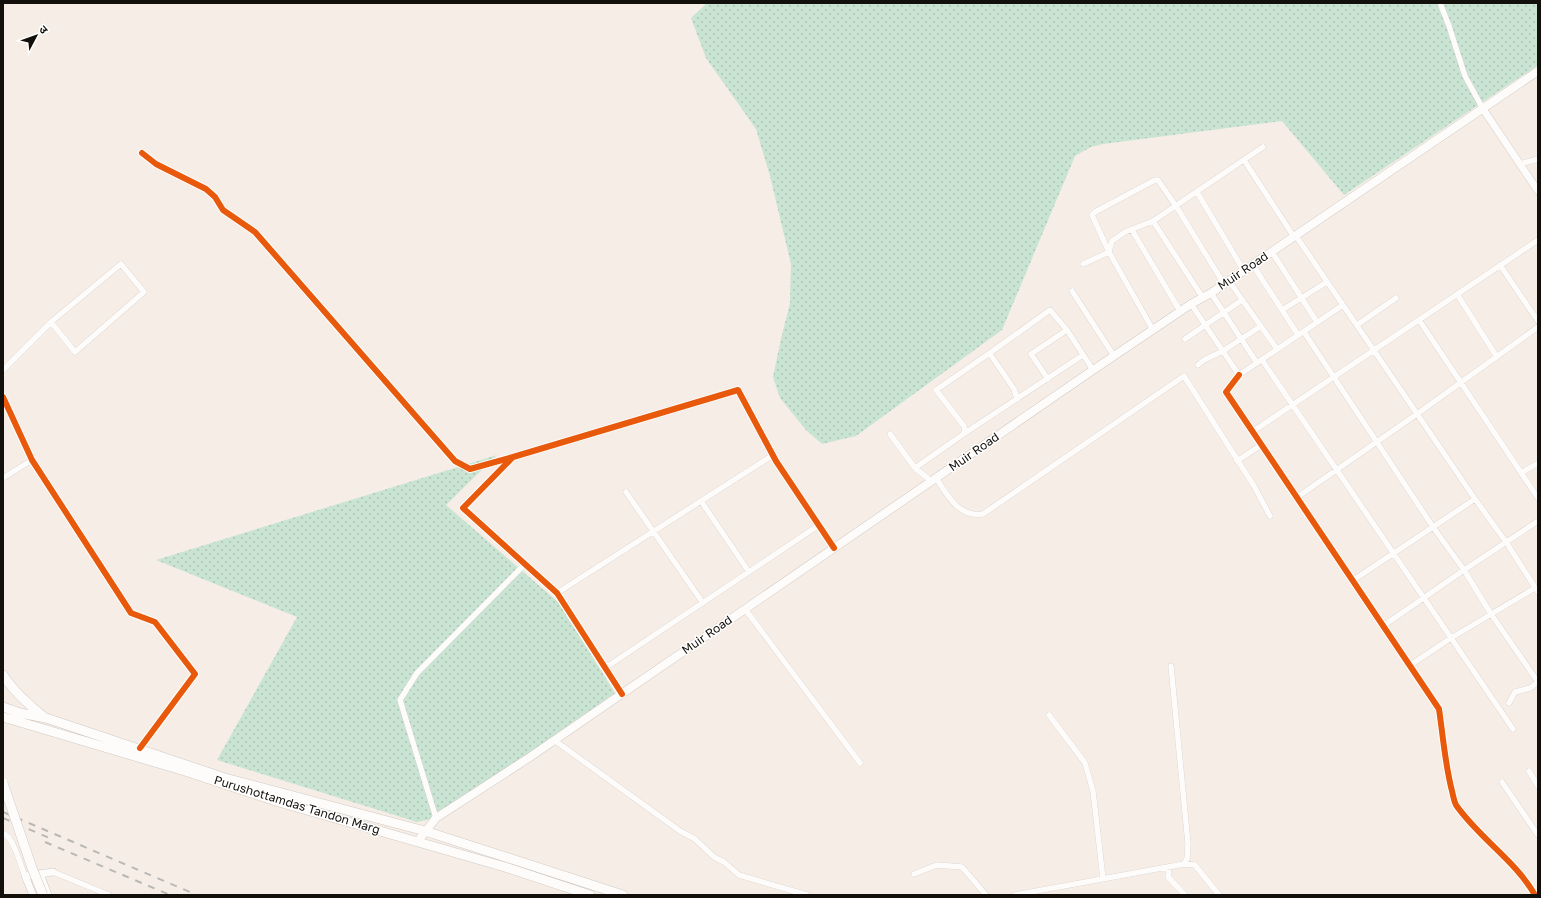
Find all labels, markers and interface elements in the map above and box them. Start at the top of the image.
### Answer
north arrow [16,16,56,56]
text: उ [37,22,51,36]
street label: Muir Road [1215,248,1271,293]
street label: Muir Road [946,429,1002,474]
street label: Muir Road [679,612,735,657]
street label: Purushottamdas Tandon Marg [212,772,382,837]

